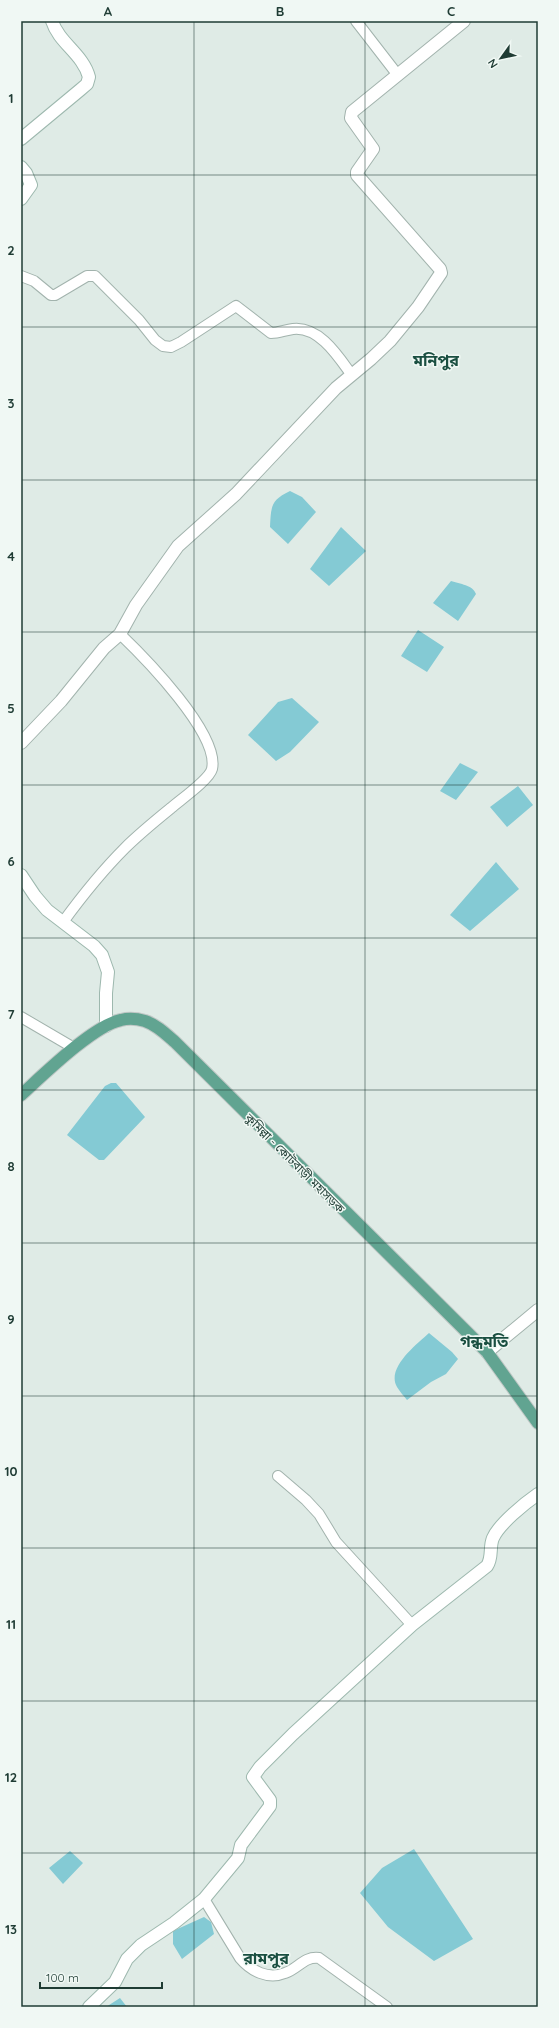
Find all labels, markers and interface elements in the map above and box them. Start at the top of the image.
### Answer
text: A [104,3,113,19]
text: B [276,3,284,19]
text: C [447,3,455,19]
north arrow [481,38,521,78]
text: N [485,56,501,71]
text: 1 [8,90,14,106]
text: 2 [7,242,15,258]
district label: মনিপুর [412,350,459,371]
text: 3 [8,395,15,411]
text: 4 [7,548,15,564]
text: 5 [7,700,15,716]
text: 6 [7,853,15,869]
text: 7 [7,1006,15,1022]
street label: কুমিল্লা - কোটবাড়ী মহাসড়ক [241,1109,348,1217]
text: 8 [7,1158,15,1174]
text: 9 [7,1311,15,1327]
district label: গন্ধমতি [460,1331,509,1351]
text: 10 [4,1463,18,1479]
text: 11 [6,1616,16,1632]
text: 12 [5,1769,17,1785]
text: 13 [5,1921,17,1937]
district label: রামপুর [242,1948,289,1969]
scale bar [40,1964,162,1990]
text: 100 m [46,1970,79,1985]

